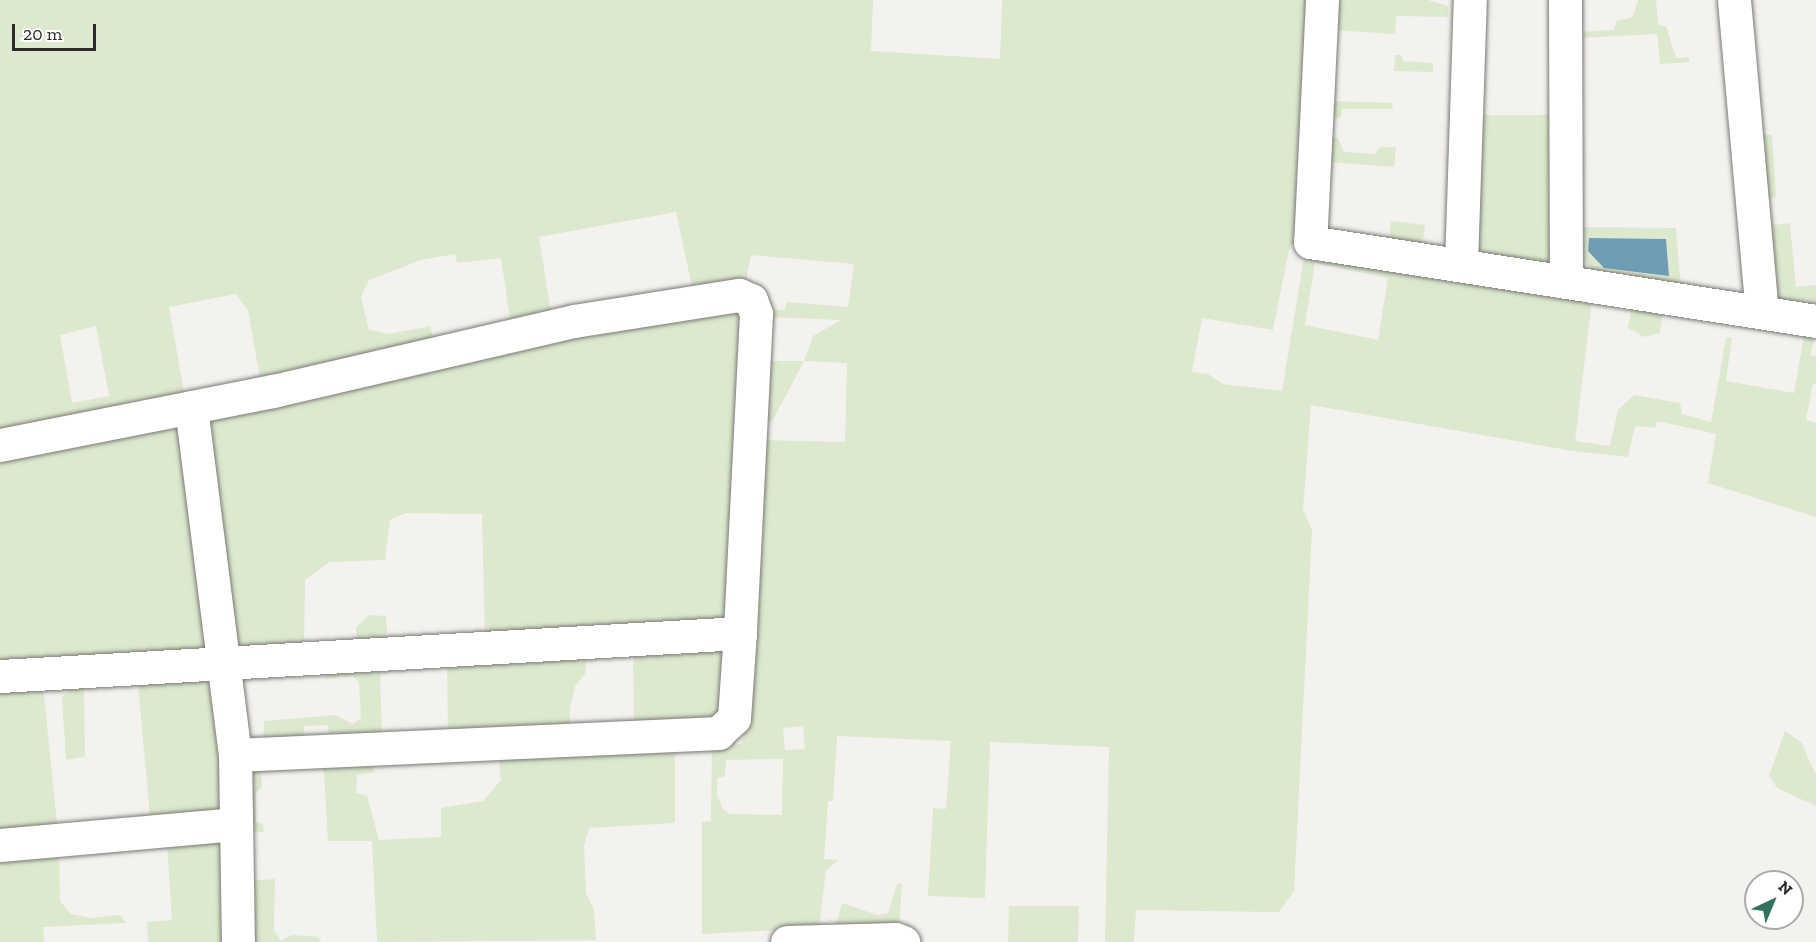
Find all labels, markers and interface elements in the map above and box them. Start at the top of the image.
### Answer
scale bar [15,12,99,50]
text: 20 m [23,23,62,45]
north arrow [1744,870,1804,930]
text: N [1774,877,1796,899]

